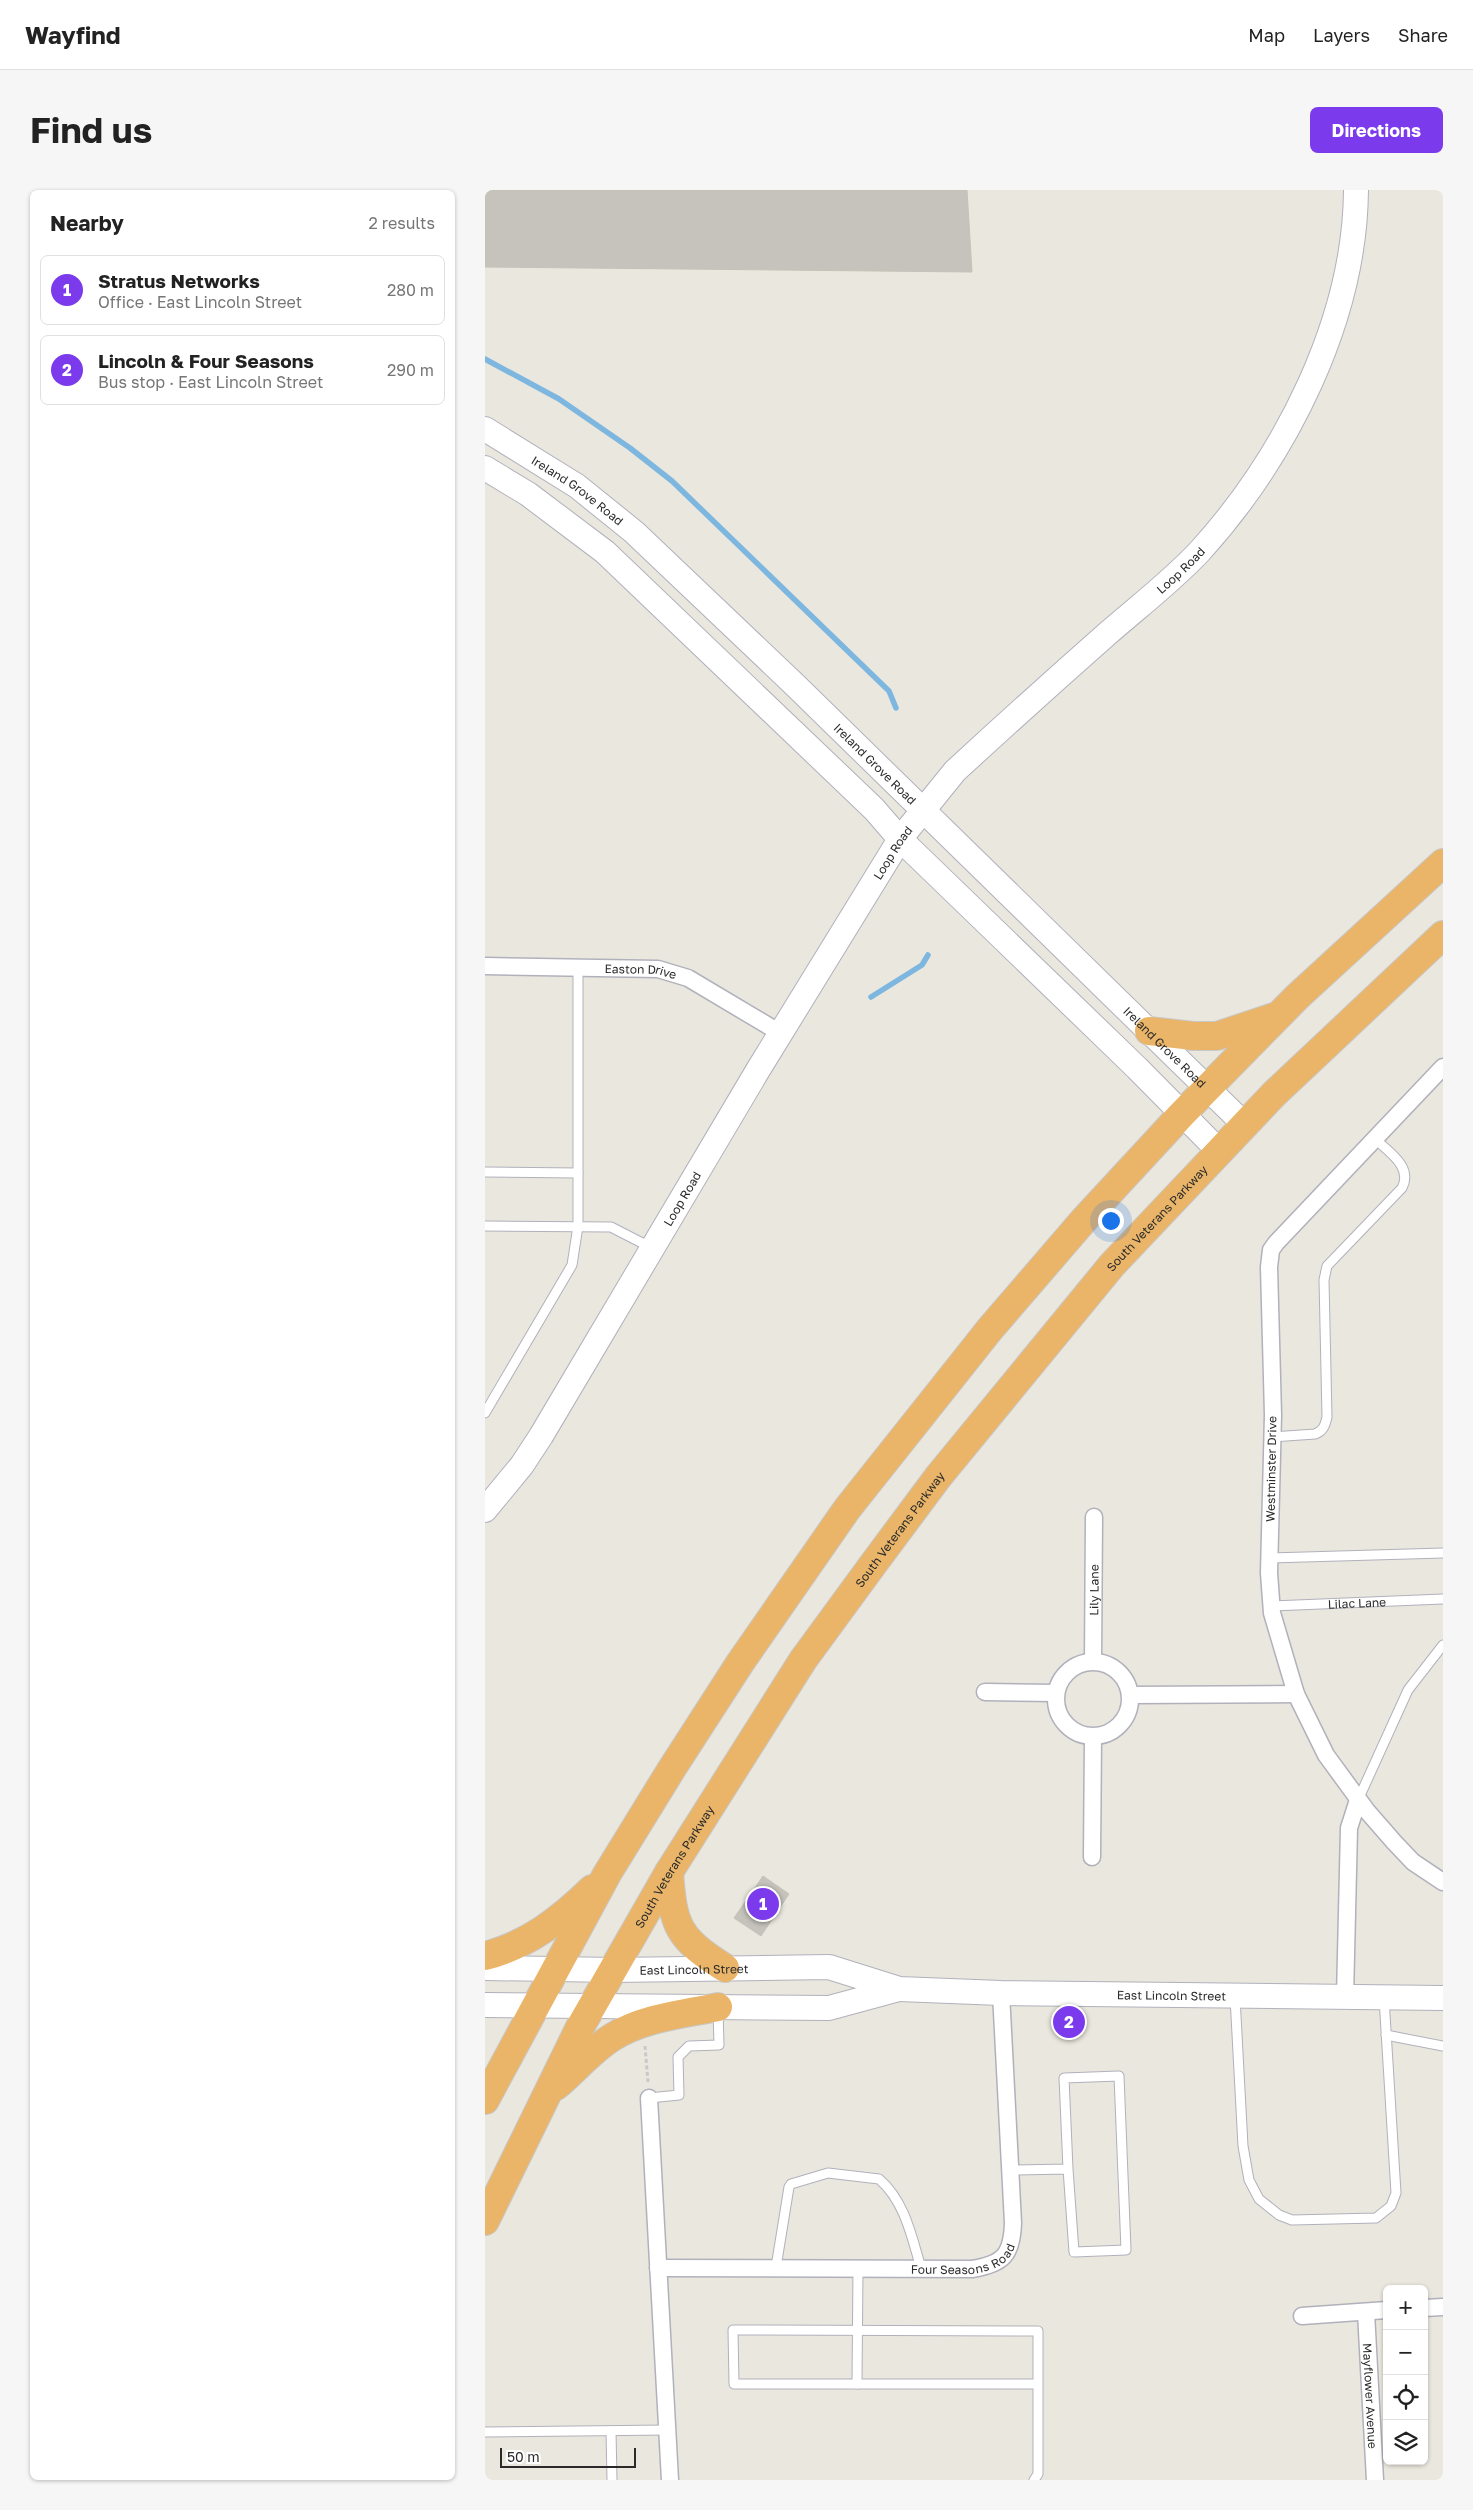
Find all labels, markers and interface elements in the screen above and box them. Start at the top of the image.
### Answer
text: Wayfind [25,20,121,49]
text: Map [1248,24,1285,46]
text: Layers [1313,24,1370,46]
text: Share [1398,24,1448,46]
button: Directions [1310,107,1443,153]
text: Find us [30,109,152,151]
text: Nearby [50,210,124,236]
text: 2 results [369,213,435,233]
text: Stratus Networks [98,269,260,292]
text: 1 [63,280,71,300]
text: 280 m [387,280,434,300]
text: Office · East Lincoln Street [98,292,302,312]
text: Lincoln & Four Seasons [98,349,314,372]
text: 2 [62,360,72,380]
text: 290 m [387,360,434,380]
text: Bus stop · East Lincoln Street [98,372,323,392]
street label: Ireland Grove Road [529,452,627,528]
street label: Loop Road [1153,544,1208,596]
street label: Ireland Grove Road [831,720,920,807]
street label: Loop Road [869,823,915,882]
street label: Easton Drive [605,961,679,982]
street label: Ireland Grove Road [1121,1003,1209,1090]
street label: South Veterans Parkway [1103,1162,1210,1274]
street label: Loop Road [660,1168,704,1229]
your location [1098,1208,1124,1234]
street label: Westminster Drive [1263,1416,1279,1522]
street label: South Veterans Parkway [851,1468,947,1590]
street label: Lily Lane [1086,1564,1101,1616]
street label: Lilac Lane [1327,1594,1386,1611]
street label: South Veterans Parkway [631,1802,717,1930]
pin: 1 [747,1885,779,1923]
street label: East Lincoln Street [639,1961,749,1977]
street label: East Lincoln Street [1117,1987,1226,2003]
pin: 2 [1053,2003,1085,2041]
street label: Four Seasons Road [911,2241,1018,2277]
map controls [1383,2285,1428,2465]
button: + [1383,2285,1428,2330]
button: − [1383,2330,1428,2375]
street label: Mayflower Avenue [1360,2343,1381,2449]
button: locate [1383,2375,1428,2420]
button: layers [1383,2420,1428,2465]
scale bar [500,2445,636,2468]
text: 50 m [507,2448,540,2465]

